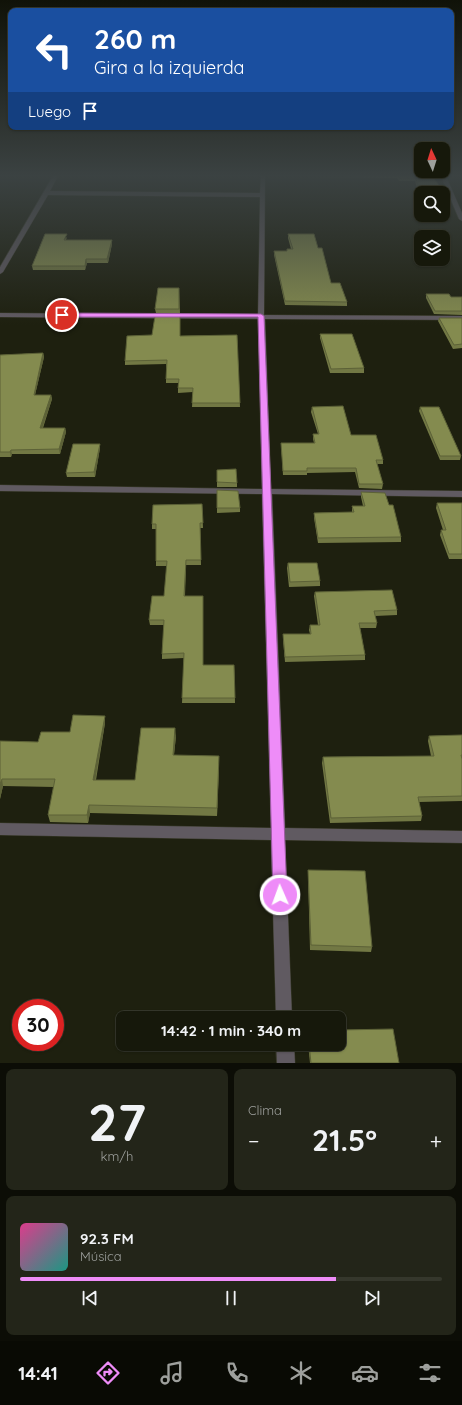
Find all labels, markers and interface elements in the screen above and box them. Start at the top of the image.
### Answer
text: 260 m [94,21,176,56]
icon: left [28,24,80,76]
text: Gira a la izquierda [94,56,245,79]
icon: arrive [79,100,101,122]
text: Luego [28,102,71,121]
north arrow [414,142,450,178]
map controls [414,142,450,266]
button: search [414,186,450,222]
button: layers [414,230,450,266]
pin [45,298,79,332]
icon: arrive [51,304,73,326]
position arrow [259,874,301,916]
speed limit sign: 30 [12,999,64,1051]
text: 14:42 · 1 min · 340 m [161,1021,301,1040]
text: 27 [88,1089,146,1154]
text: Clima [248,1102,282,1118]
text: 21.5° [312,1121,377,1159]
text: − [248,1127,259,1155]
text: + [430,1127,442,1155]
text: km/h [101,1148,133,1164]
text: 92.3 FM [80,1229,134,1248]
text: Música [80,1248,122,1264]
icon: previous [79,1287,101,1309]
icon: pause [220,1287,242,1309]
icon: next [361,1287,383,1309]
icon: directions [94,1359,122,1387]
icon: music [158,1359,186,1387]
icon: phone [223,1359,251,1387]
icon: climate [287,1359,315,1387]
icon: car [351,1359,379,1387]
icon: filters [416,1359,444,1387]
text: 14:41 [18,1362,58,1385]

